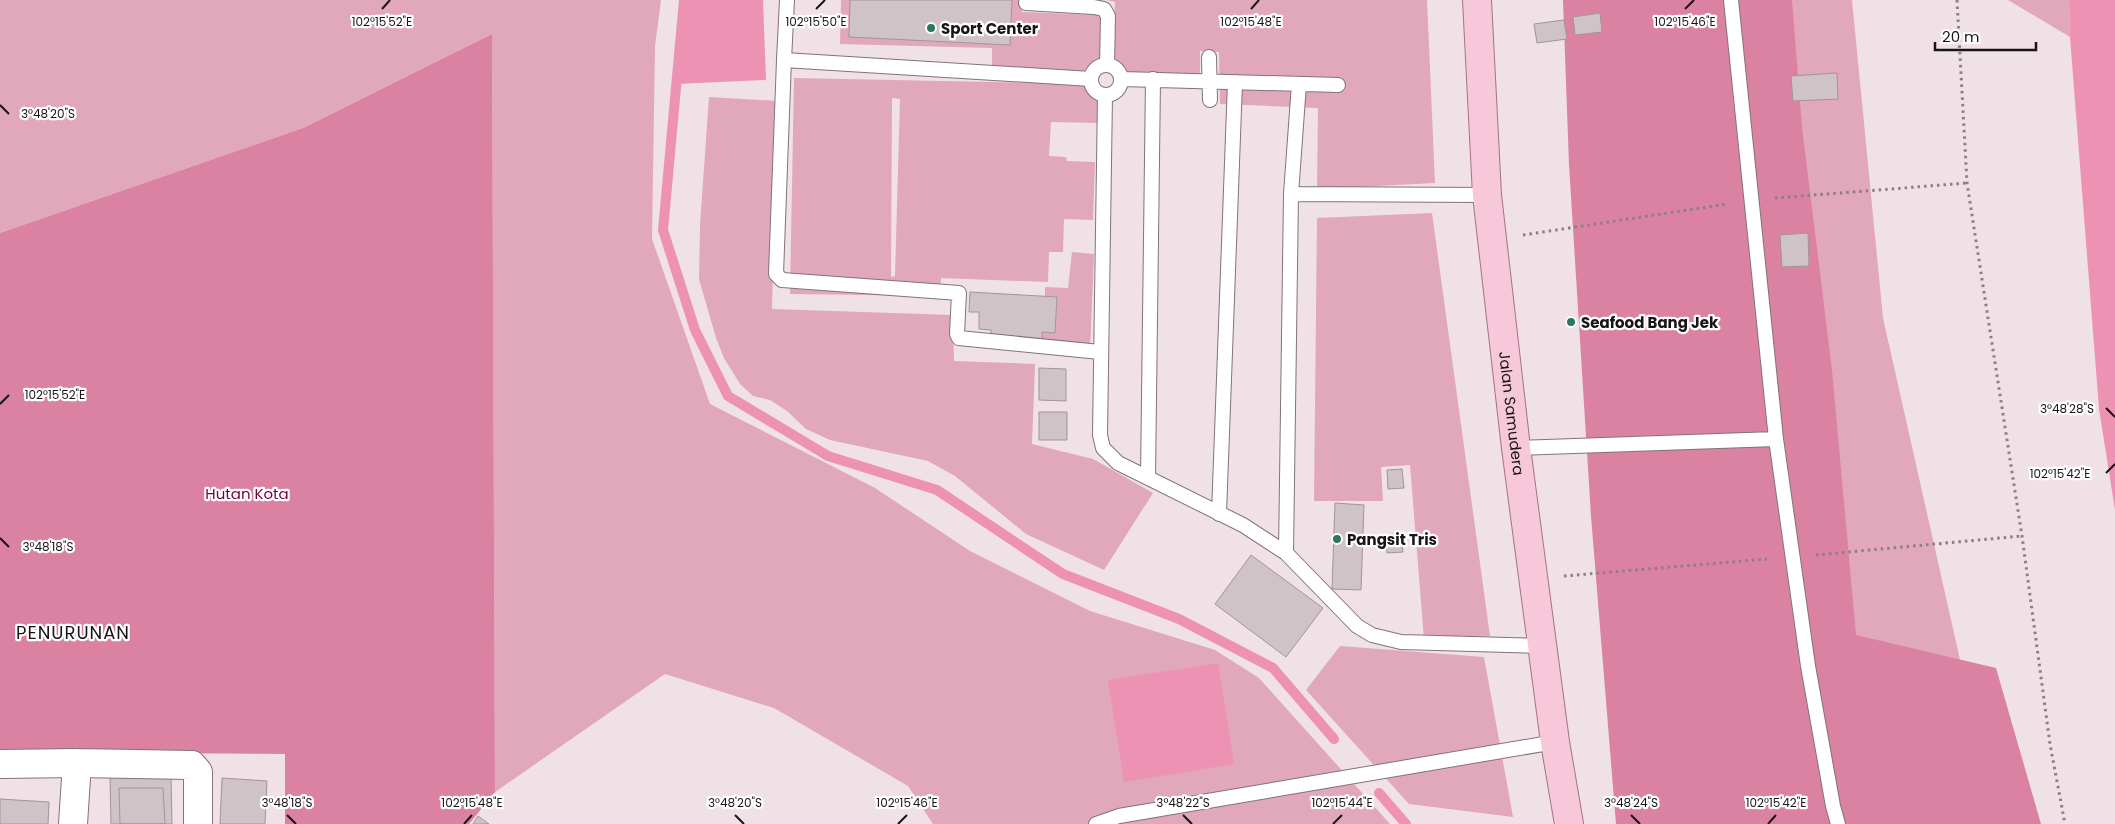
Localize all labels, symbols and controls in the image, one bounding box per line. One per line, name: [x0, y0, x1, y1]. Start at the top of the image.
text: 102°15'52"E: [352, 13, 412, 30]
text: 102°15'50"E: [785, 13, 847, 30]
text: 102°15'48"E: [1220, 13, 1282, 30]
text: 102°15'46"E: [1654, 13, 1716, 30]
place label: Sport Center: [941, 18, 1039, 39]
scale bar: [1935, 20, 2036, 52]
marker: Sport Center: [925, 22, 937, 34]
text: 20 m: [1942, 26, 1980, 47]
text: 3°48'20"S: [21, 105, 75, 122]
place label: Seafood Bang Jek: [1581, 312, 1719, 333]
marker: Seafood Bang Jek: [1565, 316, 1577, 328]
street label: Jalan Samudera: [1494, 350, 1530, 477]
text: 102°15'52"E: [25, 386, 85, 403]
text: 3°48'28"S: [2040, 400, 2094, 417]
text: 102°15'42"E: [2030, 465, 2090, 482]
park label: Hutan Kota: [205, 483, 289, 504]
place label: Pangsit Tris: [1347, 529, 1437, 550]
marker: Pangsit Tris: [1331, 533, 1343, 545]
text: 3°48'18"S: [23, 538, 73, 555]
district label: PENURUNAN: [16, 620, 130, 645]
text: 3°48'18"S: [262, 794, 312, 811]
text: 102°15'48"E: [441, 794, 503, 811]
text: 3°48'20"S: [708, 794, 762, 811]
text: 102°15'46"E: [876, 794, 938, 811]
text: 3°48'22"S: [1156, 794, 1210, 811]
text: 102°15'44"E: [1311, 794, 1373, 811]
text: 3°48'24"S: [1604, 794, 1658, 811]
text: 102°15'42"E: [1746, 794, 1806, 811]

